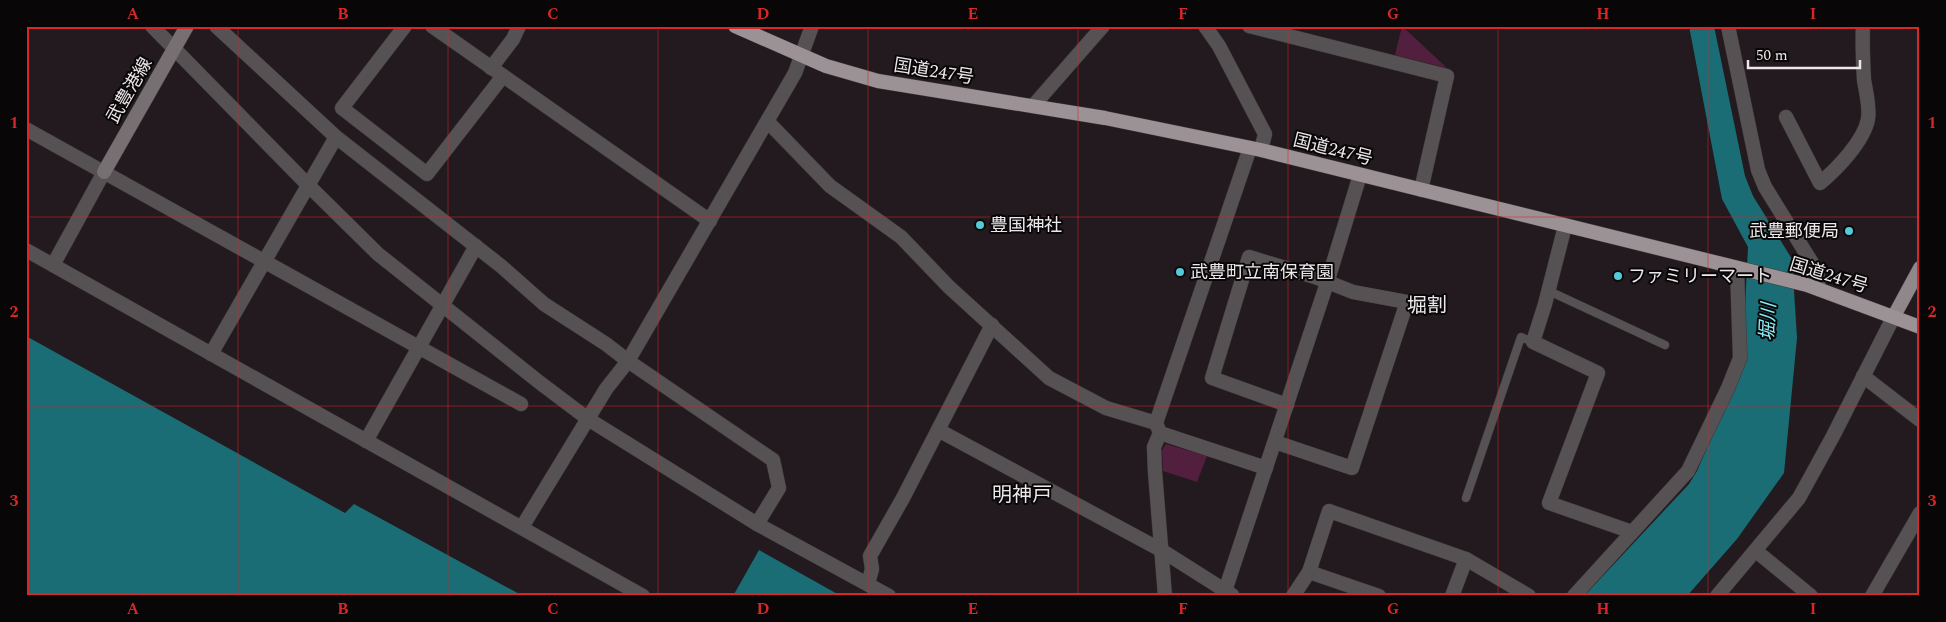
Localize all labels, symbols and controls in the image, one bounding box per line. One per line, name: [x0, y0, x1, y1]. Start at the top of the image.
text: A: [127, 2, 140, 26]
text: B: [337, 2, 349, 26]
text: C: [547, 2, 559, 26]
text: D: [757, 2, 770, 26]
text: E: [968, 2, 978, 26]
text: F: [1178, 2, 1188, 26]
text: G: [1387, 2, 1399, 26]
text: H: [1596, 2, 1610, 26]
text: I: [1810, 2, 1816, 26]
scale bar: [1748, 38, 1861, 70]
text: 50 m: [1756, 44, 1788, 67]
street label: 武豊港線: [100, 52, 159, 128]
street label: 国道247号: [892, 52, 976, 91]
text: 1: [10, 111, 18, 135]
text: 1: [1928, 111, 1936, 135]
street label: 国道247号: [1290, 127, 1375, 172]
place label: 豊国神社: [990, 212, 1062, 239]
place label: 武豊郵便局: [1749, 218, 1839, 245]
marker: 豊国神社: [974, 219, 986, 231]
marker: 武豊郵便局: [1843, 225, 1855, 237]
street label: 国道247号: [1786, 251, 1872, 300]
place label: 武豊町立南保育園: [1190, 259, 1334, 286]
place label: ファミリーマート: [1628, 263, 1772, 290]
marker: 武豊町立南保育園: [1174, 266, 1186, 278]
marker: ファミリーマート: [1612, 270, 1624, 282]
district label: 堀割: [1407, 291, 1447, 321]
text: 2: [10, 300, 19, 324]
water label: 堀川: [1753, 300, 1784, 342]
text: 2: [1928, 300, 1937, 324]
district label: 明神戸: [992, 480, 1052, 510]
text: 3: [10, 489, 19, 513]
text: 3: [1928, 489, 1937, 513]
text: A: [127, 597, 140, 621]
text: B: [337, 597, 349, 621]
text: C: [547, 597, 559, 621]
text: D: [757, 597, 770, 621]
text: E: [968, 597, 978, 621]
text: F: [1178, 597, 1188, 621]
text: G: [1387, 597, 1399, 621]
text: H: [1596, 597, 1610, 621]
text: I: [1810, 597, 1816, 621]

